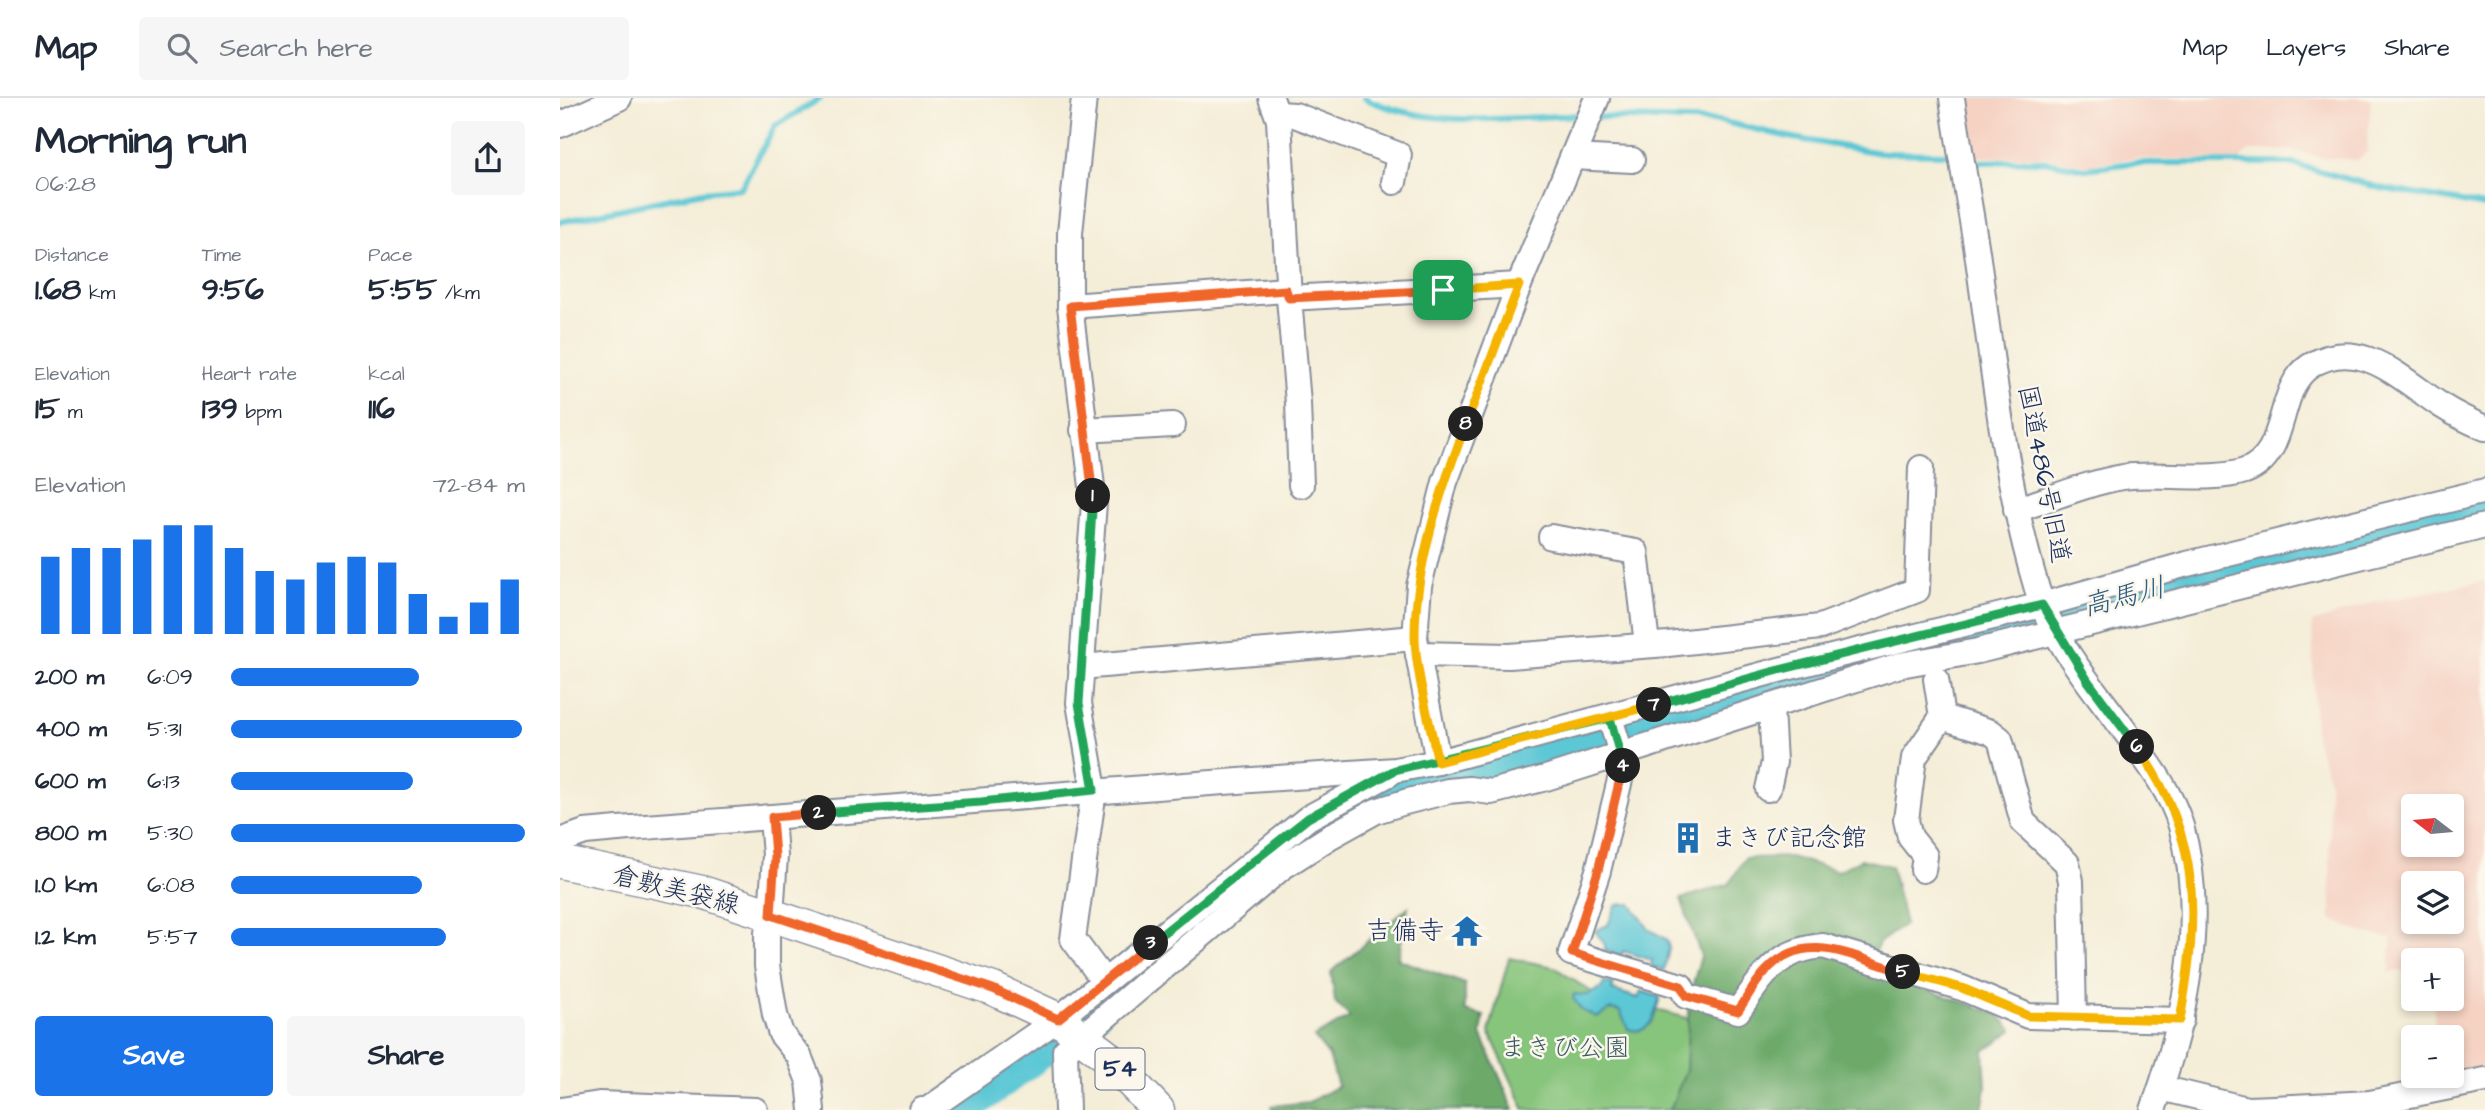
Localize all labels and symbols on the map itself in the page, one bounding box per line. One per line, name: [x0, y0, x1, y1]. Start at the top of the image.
pin: [1413, 260, 1473, 320]
street label: 国道486号旧道: [2009, 382, 2079, 566]
pin: 8: [1448, 406, 1483, 442]
pin: 1: [1076, 478, 1110, 514]
water label: 高馬川: [2079, 568, 2169, 626]
pin: 7: [1636, 688, 1672, 722]
pin: 6: [2120, 730, 2154, 764]
pin: 4: [1606, 748, 1640, 784]
north arrow: [2401, 794, 2464, 858]
pin: 2: [802, 796, 836, 830]
place label: まきび記念館: [1711, 820, 1867, 856]
building icon: まきび記念館: [1671, 821, 1705, 855]
street label: 倉敷美袋線: [609, 857, 743, 923]
place label: 吉備寺: [1366, 913, 1444, 949]
temple icon: 吉備寺: [1450, 914, 1484, 948]
pin: 3: [1134, 926, 1168, 960]
pin: 5: [1886, 954, 1920, 990]
park label: まきび公園: [1500, 1030, 1630, 1066]
road number: 54: [1096, 1049, 1144, 1090]

